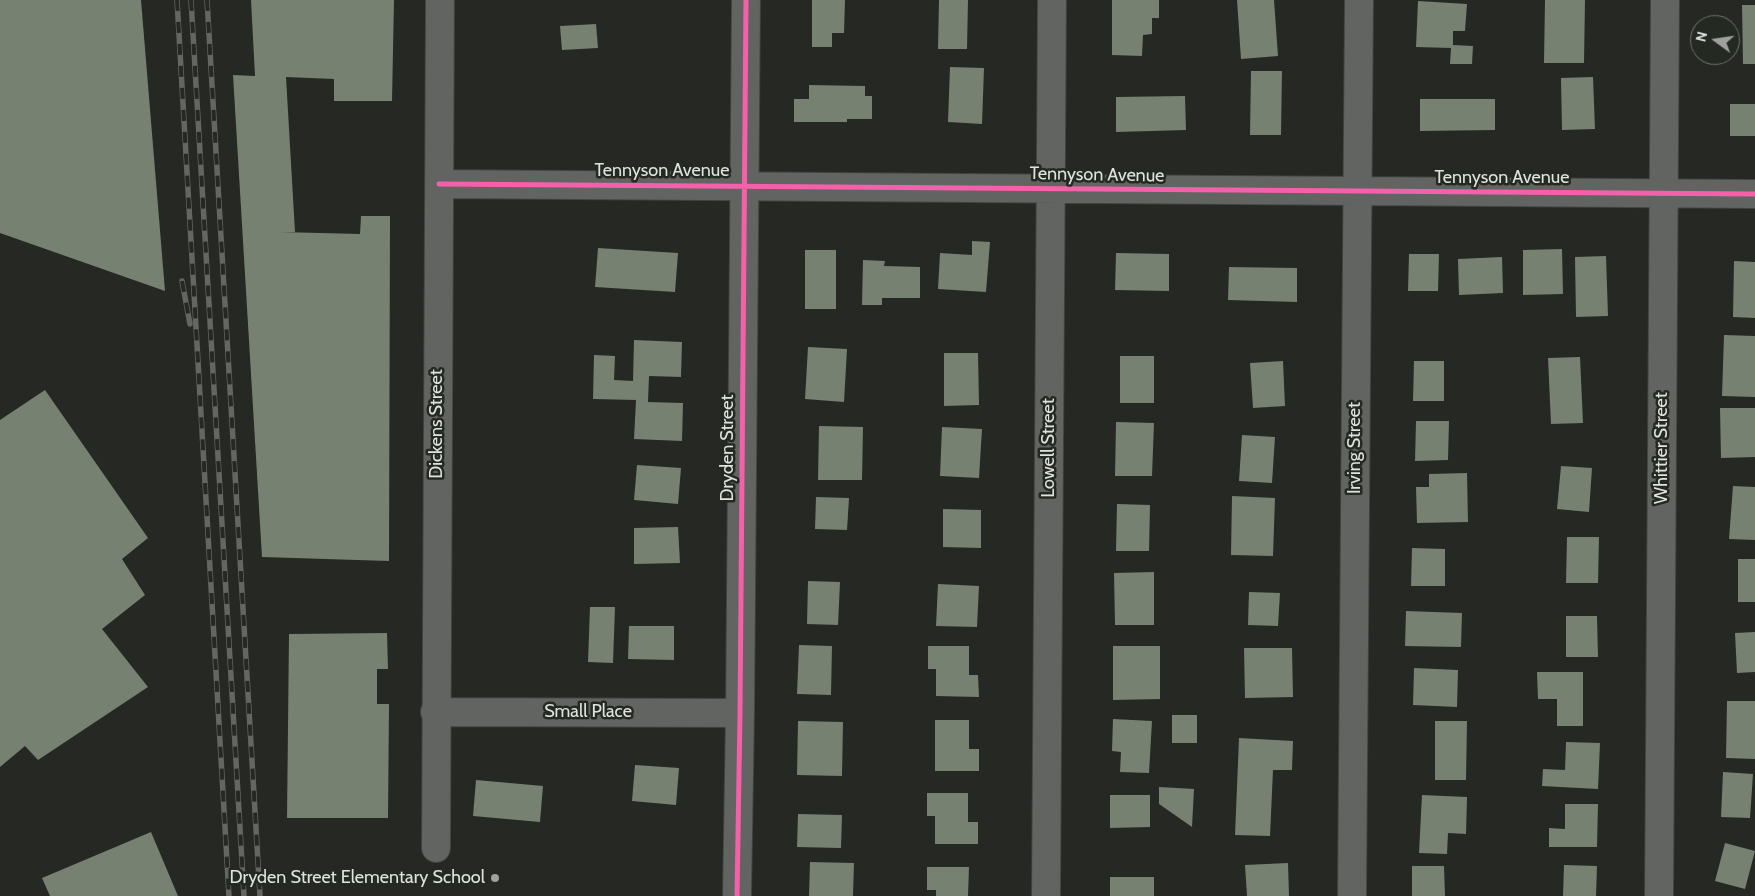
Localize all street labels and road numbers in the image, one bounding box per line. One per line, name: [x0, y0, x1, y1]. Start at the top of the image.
street label: Tennyson Avenue: [595, 160, 729, 182]
street label: Tennyson Avenue: [1029, 163, 1165, 187]
street label: Tennyson Avenue: [1435, 167, 1569, 189]
street label: Dickens Street: [426, 369, 448, 479]
street label: Whittier Street: [1651, 392, 1673, 504]
street label: Dryden Street: [717, 394, 739, 502]
street label: Lowell Street: [1038, 398, 1060, 498]
street label: Irving Street: [1344, 402, 1366, 494]
street label: Small Place: [544, 701, 632, 723]

